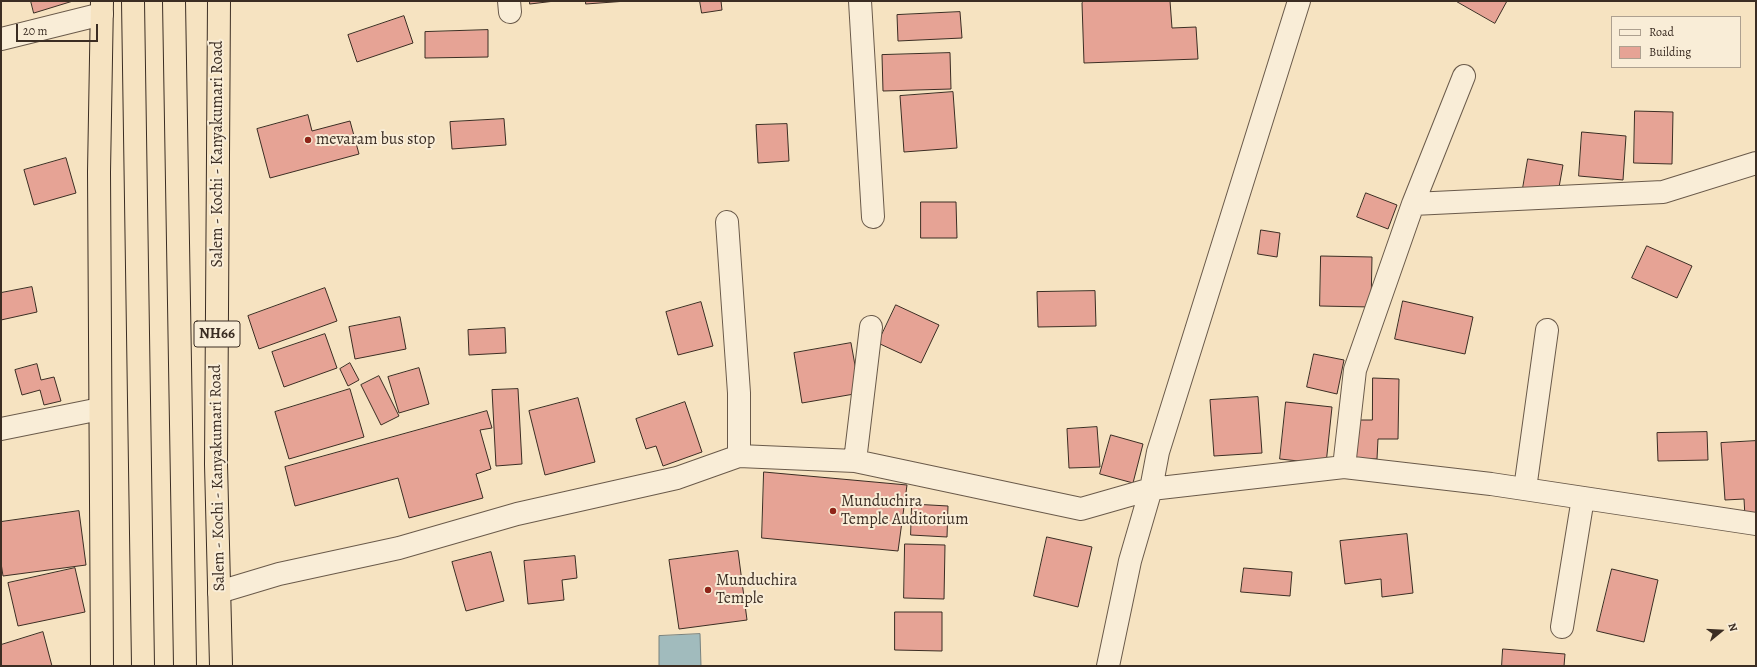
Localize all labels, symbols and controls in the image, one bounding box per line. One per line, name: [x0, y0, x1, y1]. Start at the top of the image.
scale bar: [18, 16, 100, 42]
legend: [1611, 16, 1741, 68]
text: 20 m: [23, 23, 47, 39]
text: Road: [1649, 24, 1674, 40]
street label: Salem - Kochi - Kanyakumari Road: [208, 41, 228, 267]
text: Building: [1649, 44, 1691, 60]
place label: mevaram bus stop: [316, 130, 435, 150]
marker: mevaram bus stop: [303, 135, 313, 145]
road number: NH66: [194, 321, 240, 347]
street label: Salem - Kochi - Kanyakumari Road: [206, 364, 230, 592]
place label: Munduchira Temple Auditorium: [841, 492, 969, 530]
marker: Munduchira Temple Auditorium: [828, 506, 838, 516]
place label: Munduchira Temple: [716, 571, 797, 609]
marker: Munduchira Temple: [703, 585, 713, 595]
north arrow: [1701, 611, 1741, 651]
text: N: [1725, 621, 1741, 633]

